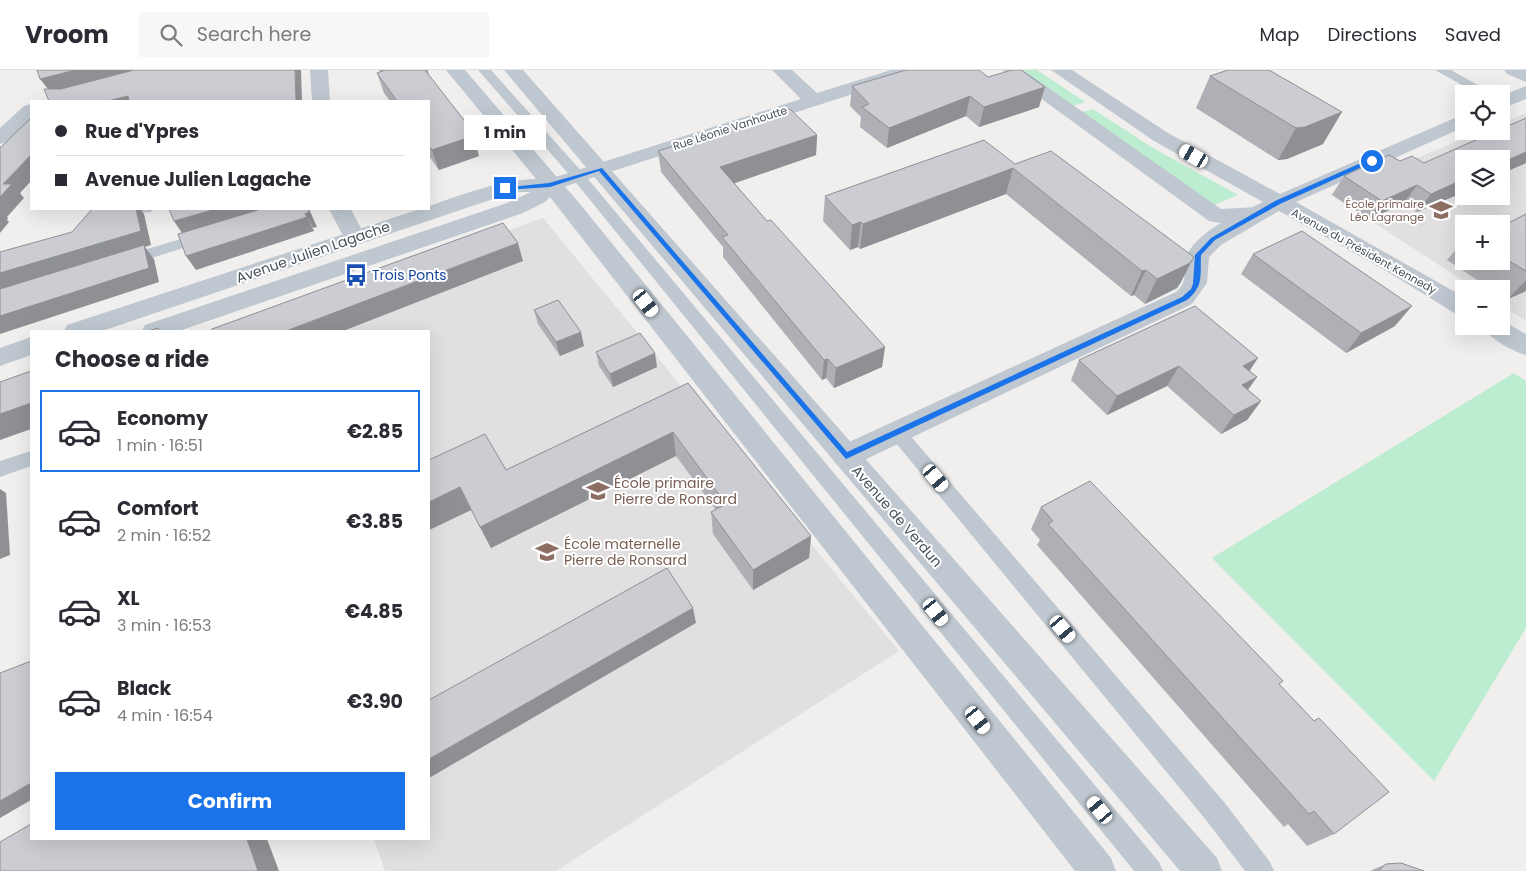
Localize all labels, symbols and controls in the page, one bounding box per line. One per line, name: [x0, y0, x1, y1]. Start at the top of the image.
search box: [139, 12, 489, 57]
text: Vroom: [25, 18, 109, 51]
icon: search: [157, 21, 185, 49]
text: Search here: [197, 21, 311, 48]
text: Map: [1260, 22, 1299, 47]
text: Directions: [1327, 22, 1417, 47]
text: Saved: [1445, 22, 1501, 47]
map controls: [1455, 85, 1510, 335]
button: locate: [1455, 85, 1510, 140]
street label: Rue Léonie Vanhoutte: [671, 102, 789, 154]
callout: 1 min: [464, 116, 546, 150]
text: Rue d'Ypres: [85, 118, 199, 145]
text: 1 min: [484, 121, 526, 144]
car: [1177, 142, 1210, 170]
route start: [1361, 150, 1383, 172]
button: layers: [1455, 150, 1510, 205]
text: Avenue Julien Lagache: [85, 166, 311, 193]
route end: [494, 177, 516, 199]
place label: École primaire Léo Lagrange: [1346, 196, 1424, 225]
school or university icon: École primaire Léo Lagrange: [1428, 197, 1454, 223]
street label: Avenue du Président Kennedy: [1289, 204, 1440, 298]
button: +: [1455, 215, 1510, 270]
street label: Avenue Julien Lagache: [233, 216, 393, 288]
bus stop icon: Trois Ponts: [343, 262, 369, 288]
place label: Trois Ponts: [372, 265, 447, 285]
button: −: [1455, 280, 1510, 335]
car: [630, 287, 661, 319]
text: Choose a ride: [55, 344, 209, 375]
text: Economy: [117, 405, 208, 432]
icon: car: [57, 409, 102, 454]
text: €2.85: [347, 418, 403, 445]
text: 1 min · 16:51: [117, 434, 203, 457]
street label: Avenue de Verdun: [847, 461, 947, 571]
car: [920, 462, 951, 494]
place label: École primaire Pierre de Ronsard: [614, 473, 737, 509]
school or university icon: École primaire Pierre de Ronsard: [585, 478, 611, 504]
text: Comfort: [117, 495, 199, 522]
icon: car: [57, 499, 102, 544]
text: €3.85: [346, 508, 403, 535]
text: 2 min · 16:52: [117, 524, 211, 547]
place label: École maternelle Pierre de Ronsard: [564, 534, 687, 570]
school or university icon: École maternelle Pierre de Ronsard: [534, 539, 560, 565]
text: XL: [117, 585, 140, 612]
icon: car: [57, 589, 102, 634]
car: [920, 596, 951, 628]
text: €4.85: [345, 598, 403, 625]
car: [1047, 613, 1078, 645]
text: 3 min · 16:53: [117, 614, 211, 637]
text: Black: [117, 675, 171, 702]
icon: car: [57, 679, 102, 724]
text: €3.90: [347, 688, 403, 715]
text: 4 min · 16:54: [117, 704, 213, 727]
car: [962, 704, 993, 736]
button: Confirm: [55, 772, 405, 830]
car: [1084, 794, 1115, 826]

